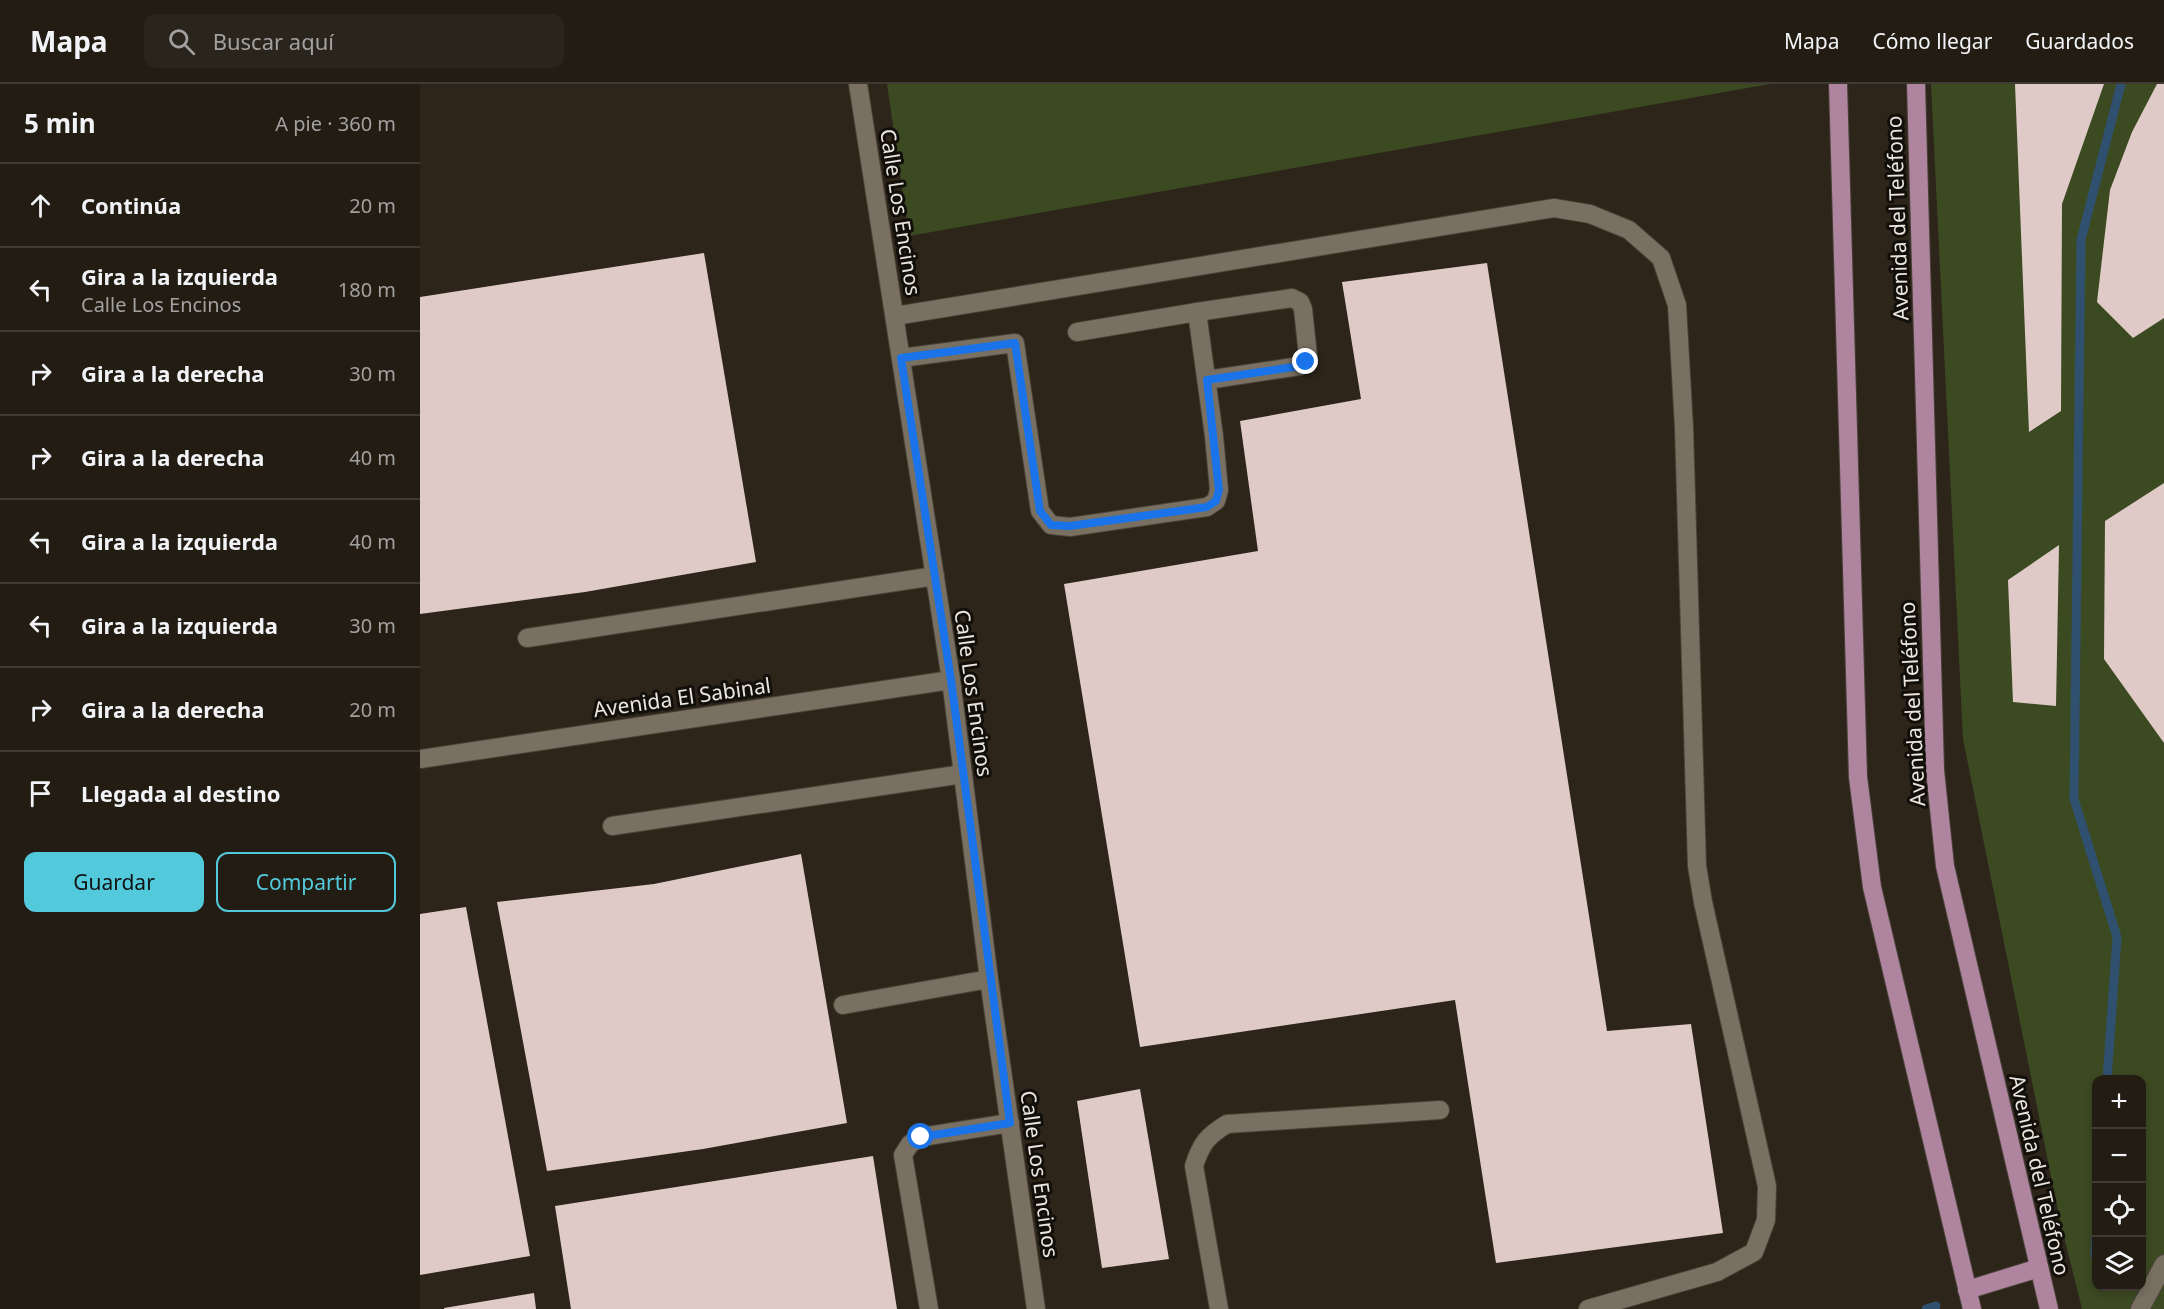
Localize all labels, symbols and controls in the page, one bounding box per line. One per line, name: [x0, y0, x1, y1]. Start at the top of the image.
search box: [144, 14, 564, 68]
text: Mapa: [30, 22, 108, 60]
icon: search: [165, 25, 198, 58]
text: Buscar aquí: [213, 26, 334, 56]
text: Mapa: [1784, 27, 1839, 55]
text: Cómo llegar: [1872, 27, 1992, 55]
text: Guardados: [2025, 27, 2134, 55]
text: 5 min: [24, 105, 96, 141]
text: A pie · 360 m: [275, 110, 396, 137]
street label: Avenida del Teléfono: [1879, 115, 1915, 321]
street label: Calle Los Encinos: [874, 127, 928, 297]
icon: ahead: [24, 189, 57, 222]
text: Continúa: [81, 190, 181, 220]
text: 20 m: [349, 192, 396, 219]
text: Gira a la izquierda: [81, 261, 278, 291]
icon: left: [24, 273, 57, 306]
text: 180 m: [338, 276, 396, 303]
text: Calle Los Encinos: [81, 291, 241, 318]
route end: [1292, 348, 1318, 374]
icon: right: [24, 357, 57, 390]
text: Gira a la derecha: [81, 358, 265, 388]
text: 30 m: [349, 360, 396, 387]
icon: right: [24, 441, 57, 474]
text: Gira a la derecha: [81, 442, 265, 472]
text: 40 m: [349, 444, 396, 471]
icon: left: [24, 525, 57, 558]
text: Gira a la izquierda: [81, 526, 278, 556]
text: 40 m: [349, 528, 396, 555]
street label: Avenida del Teléfono: [1893, 601, 1931, 807]
street label: Calle Los Encinos: [948, 608, 1000, 778]
icon: left: [24, 609, 57, 642]
text: Gira a la izquierda: [81, 610, 278, 640]
text: 30 m: [349, 612, 396, 639]
street label: Avenida El Sabinal: [591, 671, 773, 723]
icon: right: [24, 693, 57, 726]
text: Gira a la derecha: [81, 694, 265, 724]
text: 20 m: [349, 696, 396, 723]
icon: arrive: [24, 777, 57, 810]
text: Llegada al destino: [81, 778, 281, 808]
button: Guardar: [24, 852, 204, 912]
button: Compartir: [216, 852, 396, 912]
street label: Avenida del Teléfono: [2003, 1072, 2077, 1278]
map controls: [2092, 1075, 2146, 1291]
button: +: [2092, 1075, 2146, 1129]
street label: Calle Los Encinos: [1014, 1089, 1066, 1259]
route start: [907, 1123, 933, 1149]
button: −: [2092, 1129, 2146, 1183]
button: locate: [2092, 1183, 2146, 1237]
button: layers: [2092, 1237, 2146, 1291]

